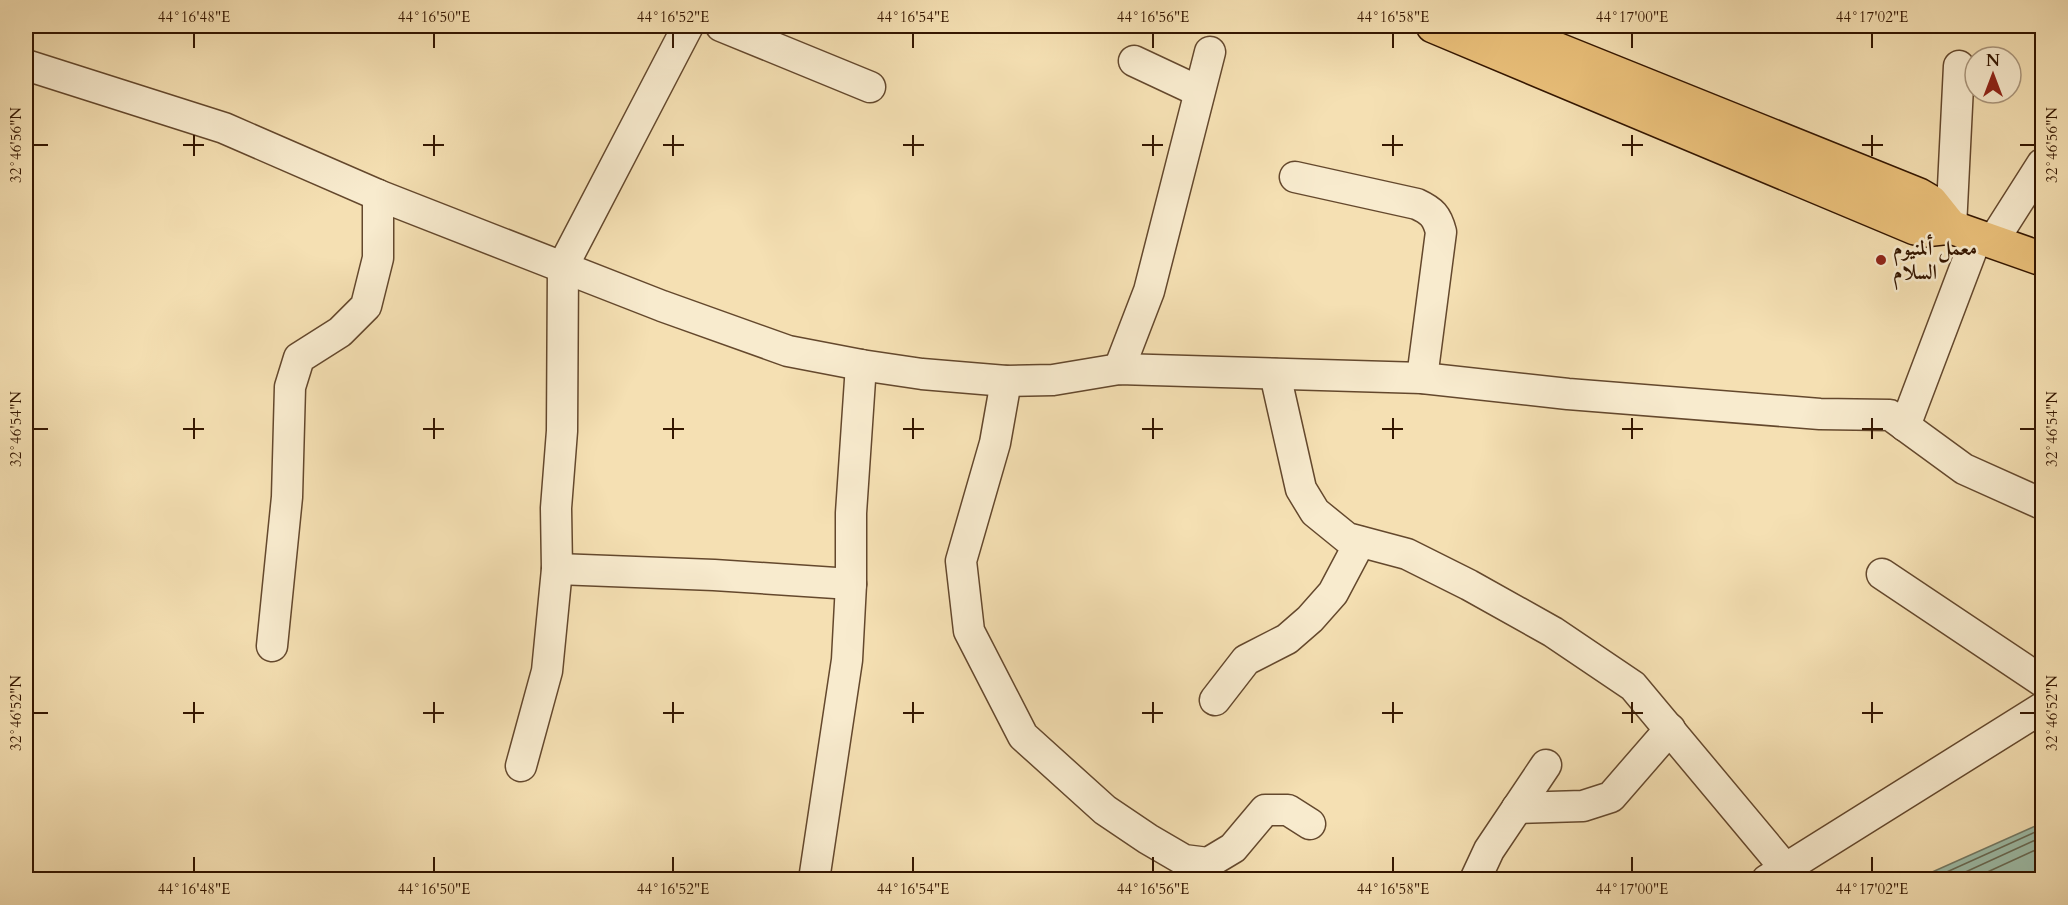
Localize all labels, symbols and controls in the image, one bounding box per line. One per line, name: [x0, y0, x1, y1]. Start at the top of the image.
text: 44°16'48"E: [158, 7, 230, 27]
text: 44°16'50"E: [398, 7, 470, 27]
text: 44°16'52"E: [637, 7, 709, 27]
text: 44°16'54"E: [877, 7, 949, 27]
text: 44°16'56"E: [1117, 7, 1189, 27]
text: 44°16'58"E: [1357, 7, 1429, 27]
text: 44°17'00"E: [1596, 7, 1668, 27]
text: 44°17'02"E: [1836, 7, 1908, 27]
north arrow: [1963, 45, 2023, 105]
text: N: [1986, 50, 2000, 72]
text: 32°46'56"N: [6, 107, 26, 183]
text: 32°46'56"N: [2042, 107, 2062, 183]
place label: معمل ألمنيوم السلام: [1893, 234, 1977, 291]
marker: معمل ألمنيوم السلام: [1874, 253, 1888, 267]
text: 32°46'54"N: [6, 391, 26, 467]
text: 32°46'54"N: [2042, 391, 2062, 467]
text: 32°46'52"N: [6, 675, 26, 751]
text: 32°46'52"N: [2042, 675, 2062, 751]
text: 44°16'48"E: [158, 879, 230, 899]
text: 44°16'50"E: [398, 879, 470, 899]
text: 44°16'52"E: [637, 879, 709, 899]
text: 44°16'54"E: [877, 879, 949, 899]
text: 44°16'56"E: [1117, 879, 1189, 899]
text: 44°16'58"E: [1357, 879, 1429, 899]
text: 44°17'00"E: [1596, 879, 1668, 899]
text: 44°17'02"E: [1836, 879, 1908, 899]

